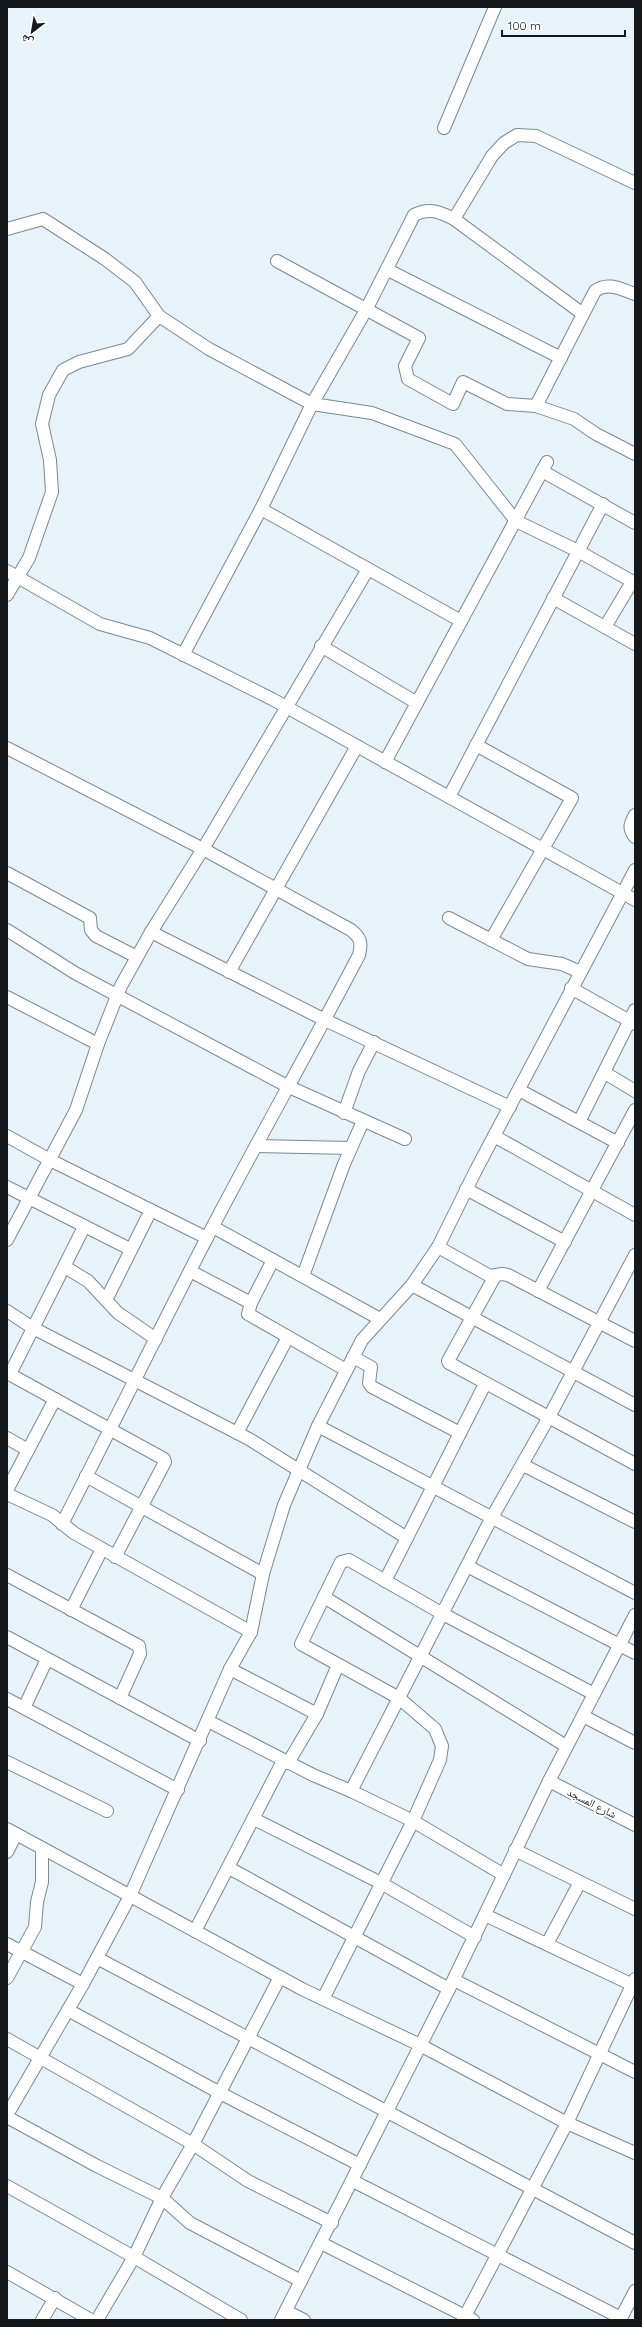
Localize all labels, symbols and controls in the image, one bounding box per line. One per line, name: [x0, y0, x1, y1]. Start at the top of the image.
north arrow: [12, 12, 52, 52]
scale bar: [502, 12, 625, 38]
text: 100 m: [508, 18, 541, 33]
text: ش: [18, 31, 36, 50]
street label: شارع المسجد: [565, 1785, 619, 1821]

